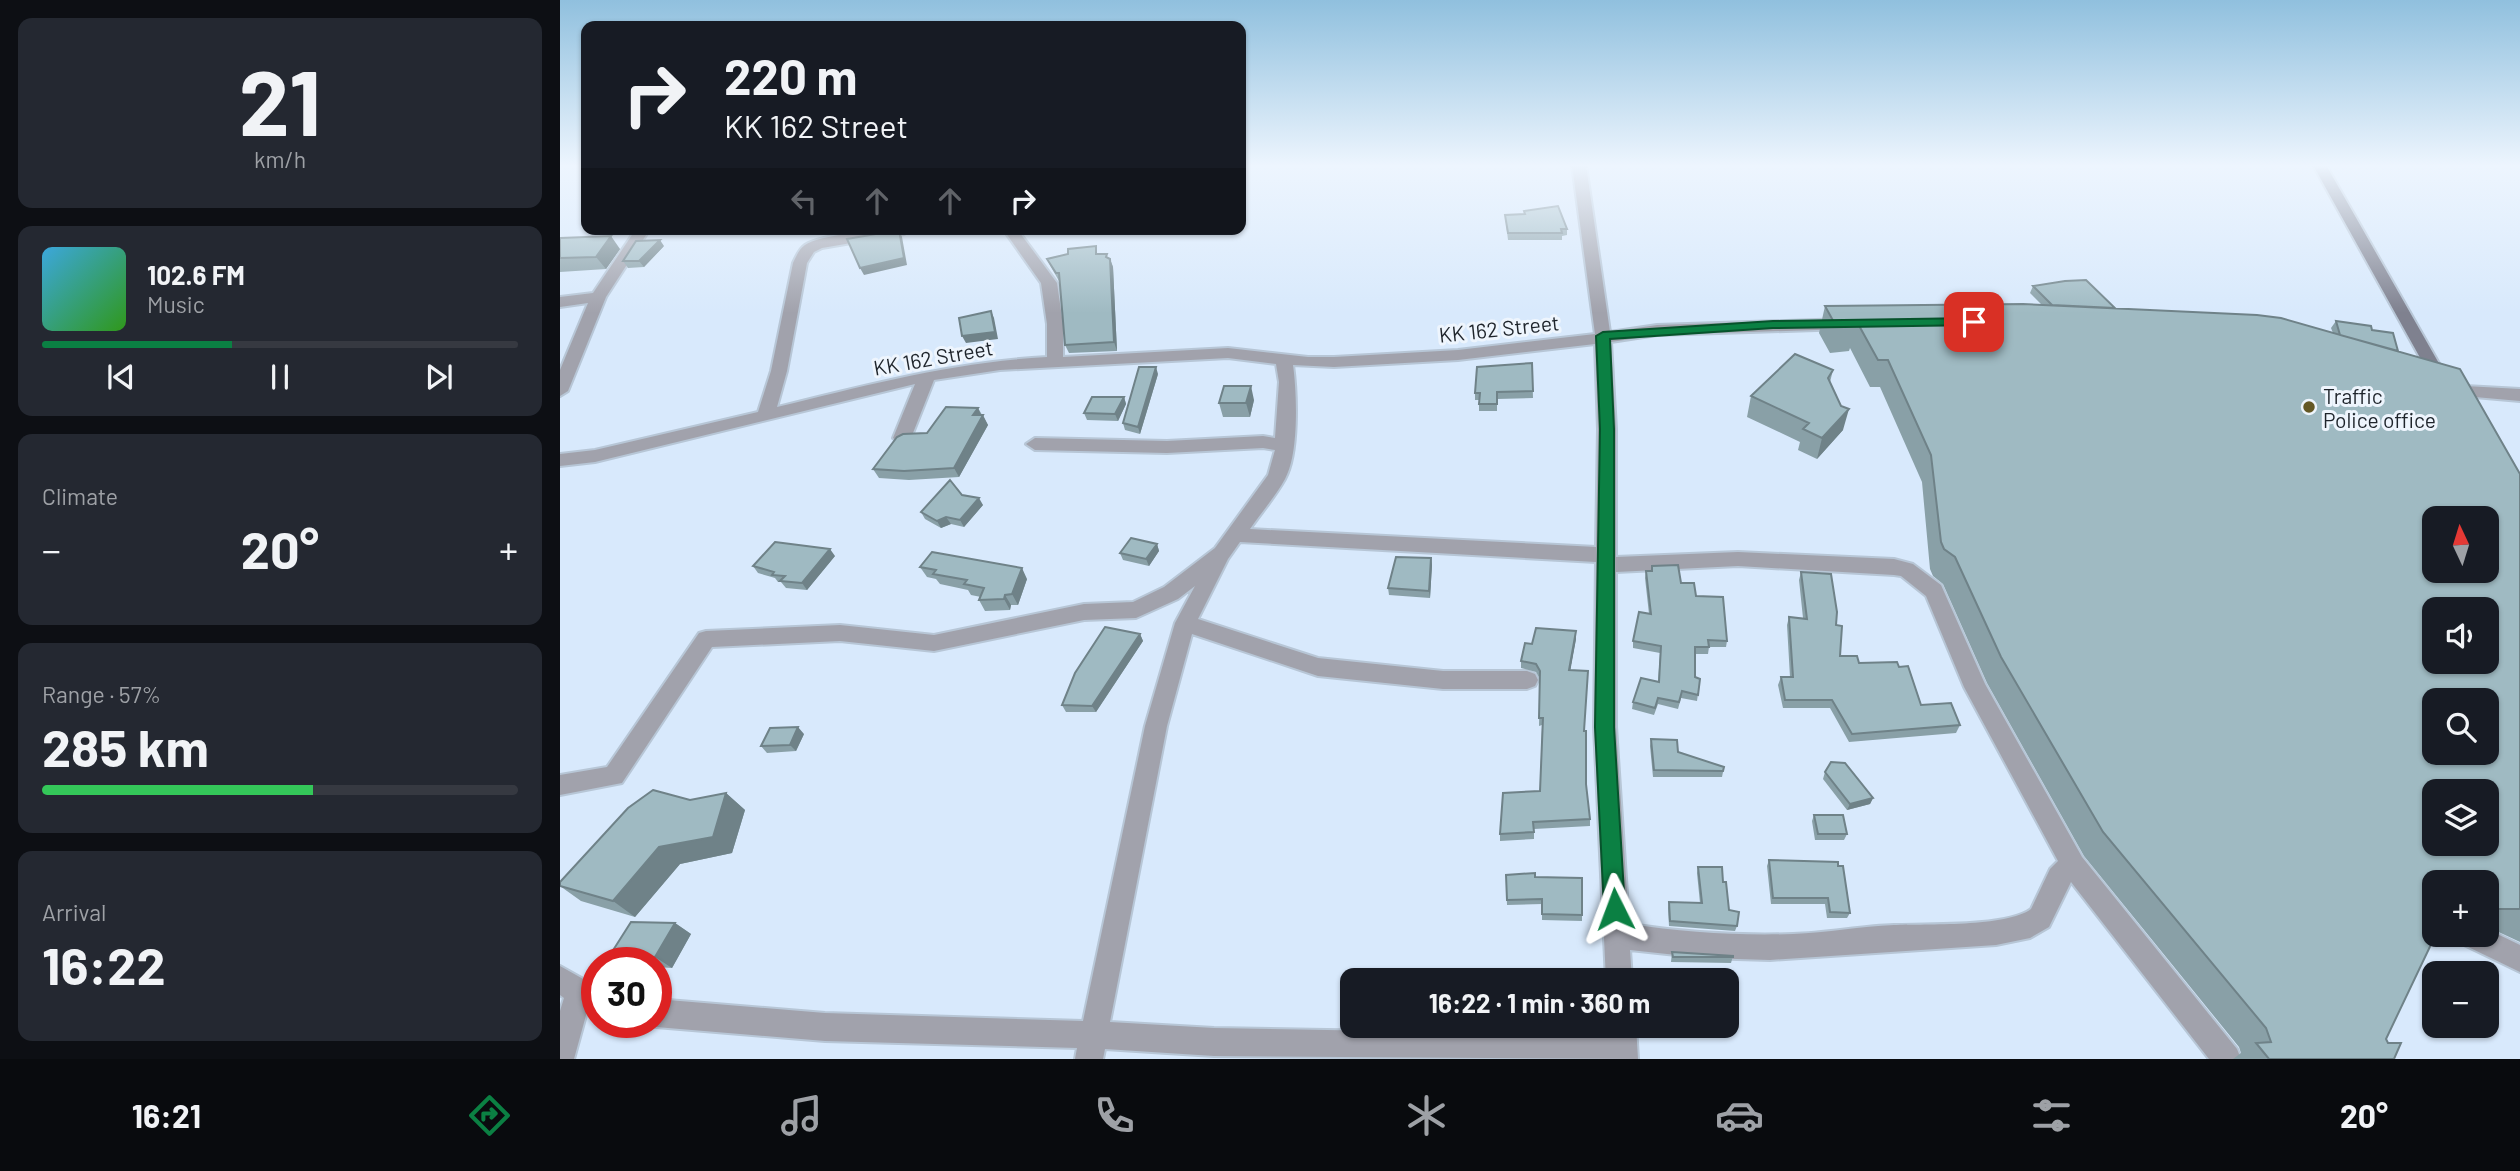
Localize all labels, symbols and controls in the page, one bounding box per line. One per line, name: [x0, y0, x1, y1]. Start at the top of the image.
text: 21: [239, 45, 321, 154]
text: 220 m: [724, 46, 858, 105]
icon: right: [609, 49, 700, 140]
text: KK 162 Street: [724, 106, 908, 144]
text: km/h: [254, 145, 306, 173]
icon: left: [785, 182, 823, 220]
icon: ahead: [858, 182, 896, 220]
icon: ahead: [931, 182, 969, 220]
icon: right: [1004, 182, 1042, 220]
text: 102.6 FM: [147, 259, 245, 290]
text: Music: [147, 290, 205, 318]
pin: [1944, 292, 2004, 352]
icon: arrive: [1955, 303, 1993, 341]
street label: KK 162 Street: [1438, 309, 1560, 347]
street label: KK 162 Street: [871, 334, 995, 380]
icon: previous: [102, 358, 140, 396]
icon: pause: [261, 358, 299, 396]
icon: next: [420, 358, 458, 396]
place label: Traffic Police office: [2323, 383, 2436, 432]
marker: Traffic Police office: [2301, 399, 2317, 415]
text: Climate: [42, 482, 118, 510]
north arrow: [2422, 506, 2499, 583]
map controls: [2422, 506, 2499, 1038]
text: 20°: [241, 517, 319, 579]
text: −: [42, 526, 61, 572]
text: +: [499, 526, 518, 572]
button: sound: [2422, 597, 2499, 674]
text: Range · 57%: [42, 680, 161, 708]
button: search: [2422, 688, 2499, 765]
text: 285 km: [42, 715, 209, 777]
button: layers: [2422, 779, 2499, 856]
button: +: [2422, 870, 2499, 947]
position arrow: [1578, 872, 1652, 946]
text: Arrival: [42, 898, 106, 926]
text: 16:22: [42, 933, 166, 995]
speed limit sign: 30: [581, 947, 672, 1038]
button: −: [2422, 961, 2499, 1038]
text: 16:22 · 1 min · 360 m: [1429, 987, 1650, 1018]
icon: directions: [465, 1091, 514, 1140]
icon: music: [777, 1091, 826, 1140]
icon: phone: [1090, 1091, 1139, 1140]
icon: climate: [1402, 1091, 1451, 1140]
icon: car: [1715, 1091, 1764, 1140]
icon: filters: [2027, 1091, 2076, 1140]
text: 16:21: [132, 1096, 201, 1134]
text: 20°: [2340, 1096, 2388, 1134]

